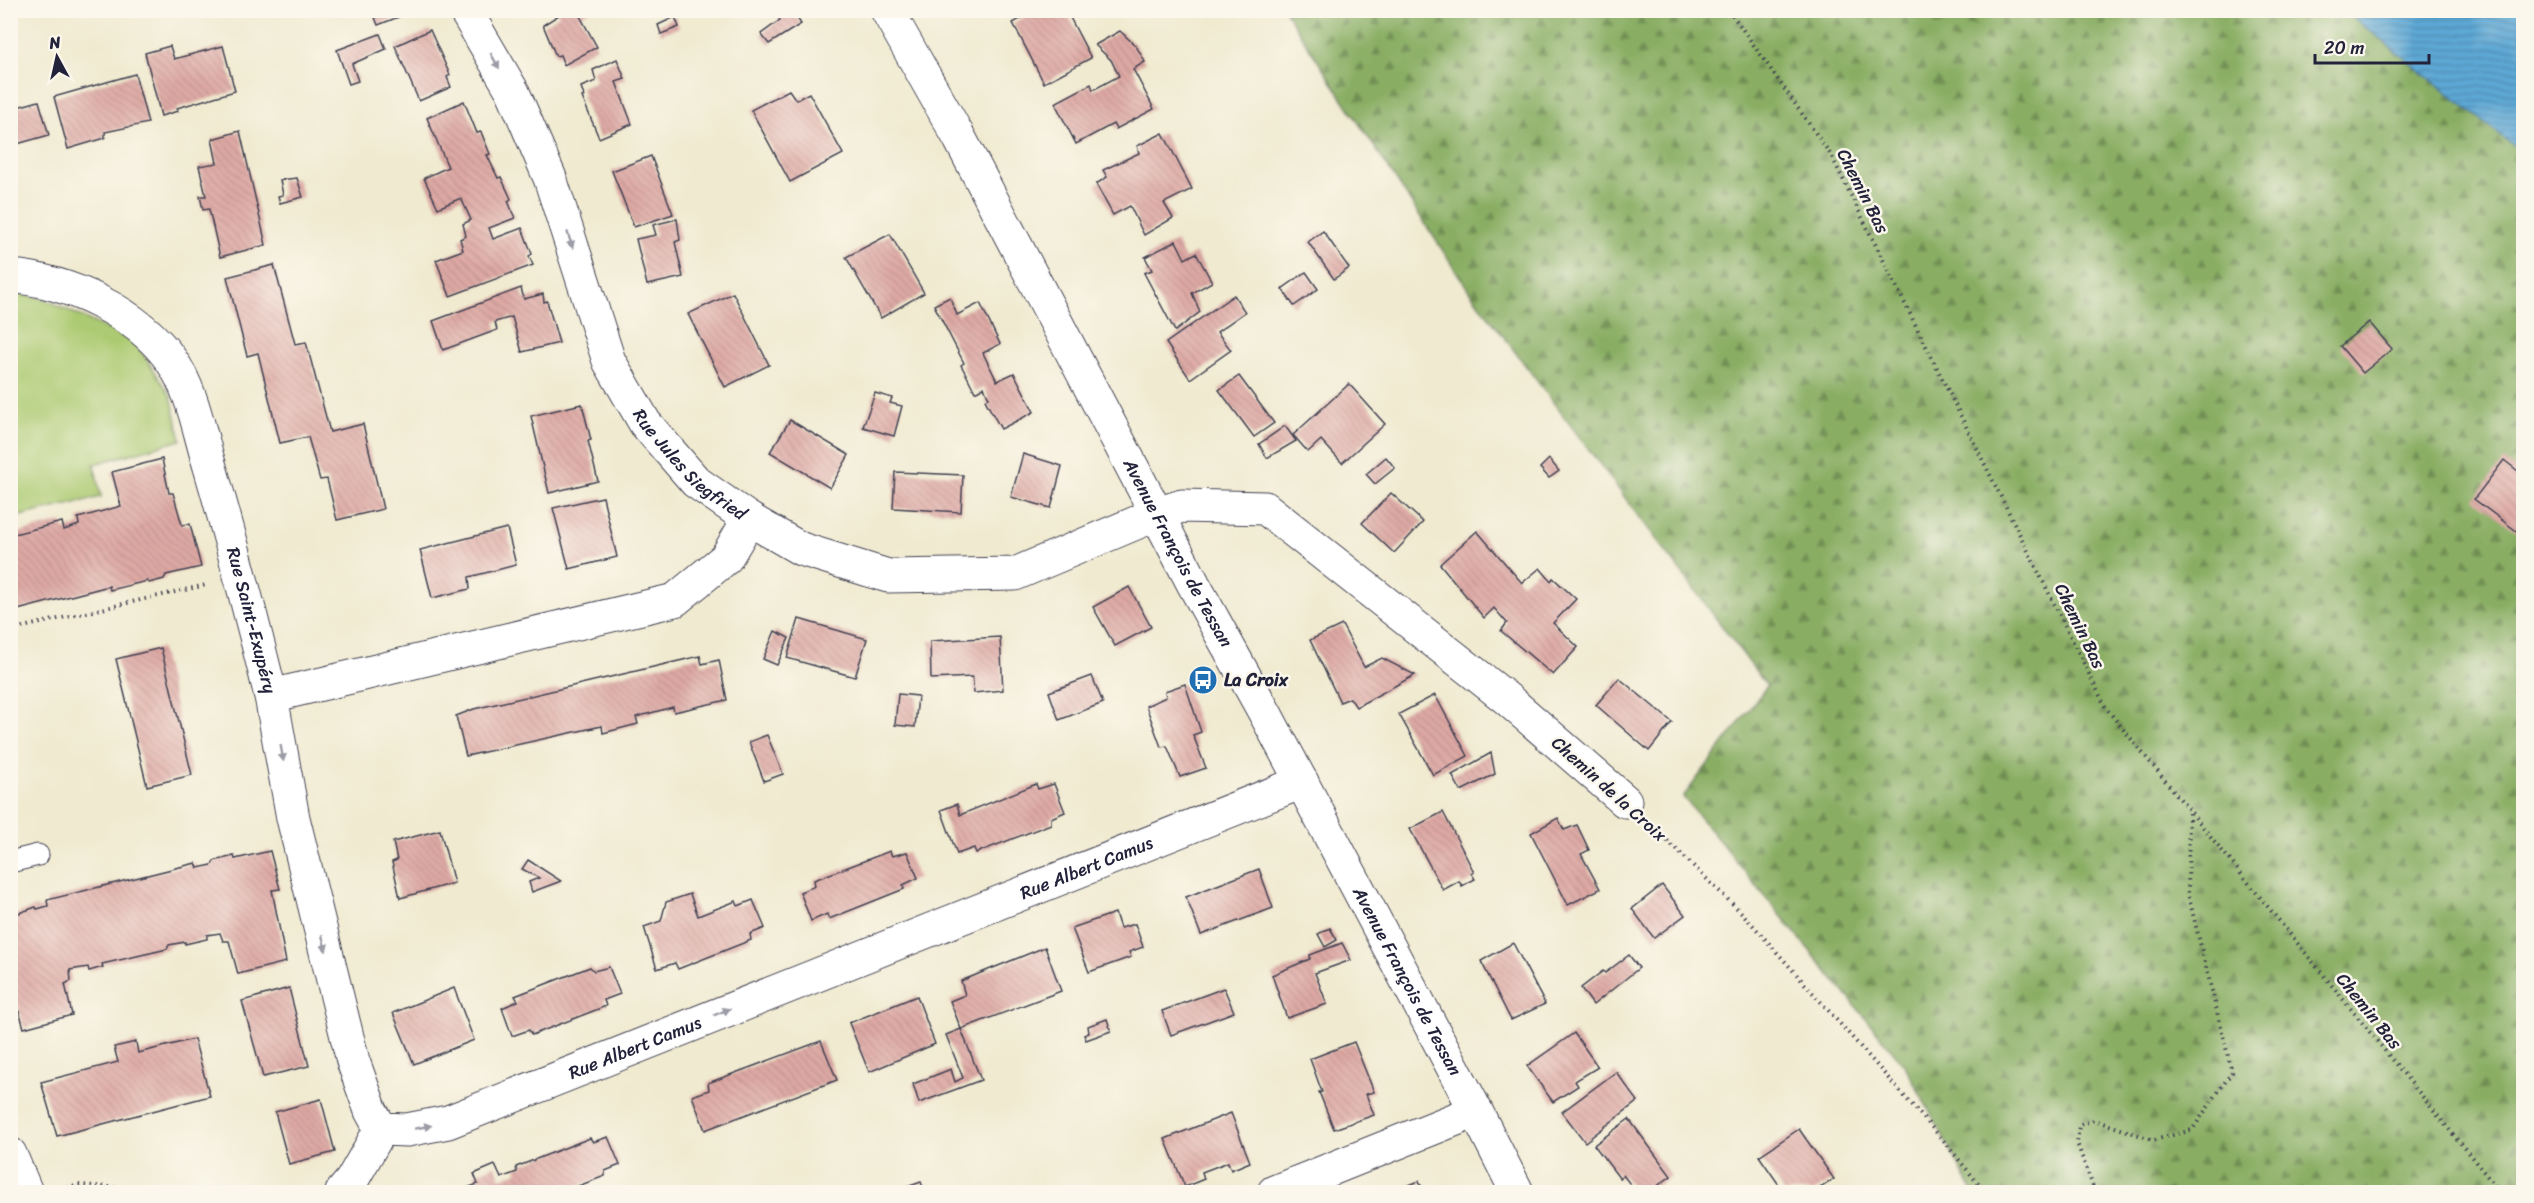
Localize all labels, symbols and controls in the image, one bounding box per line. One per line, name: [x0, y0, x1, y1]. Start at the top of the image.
north arrow: [27, 27, 87, 87]
text: N: [46, 27, 63, 58]
scale bar: [2315, 27, 2429, 65]
text: 20 m: [2324, 32, 2364, 64]
one-way arrow: [490, 53, 500, 70]
street label: Chemin Bas: [1828, 143, 1898, 240]
one-way arrow: [566, 231, 576, 249]
street label: Rue Jules Siegfried: [624, 403, 755, 530]
street label: Avenue François de Tessan: [1114, 452, 1242, 654]
street label: Rue Saint-Exupéry: [217, 544, 286, 698]
street label: Chemin Bas: [2045, 578, 2115, 675]
bus stop icon: La Croix: [1187, 664, 1219, 696]
place label: La Croix: [1224, 664, 1289, 696]
street label: Chemin de la Croix: [1544, 728, 1675, 851]
one-way arrow: [277, 744, 286, 763]
street label: Rue Albert Camus: [1015, 827, 1158, 909]
street label: Avenue François de Tessan: [1343, 880, 1471, 1082]
one-way arrow: [320, 934, 330, 952]
street label: Chemin Bas: [2328, 965, 2411, 1057]
street label: Rue Albert Camus: [564, 1006, 707, 1089]
one-way arrow: [714, 1007, 732, 1017]
one-way arrow: [414, 1122, 433, 1131]

